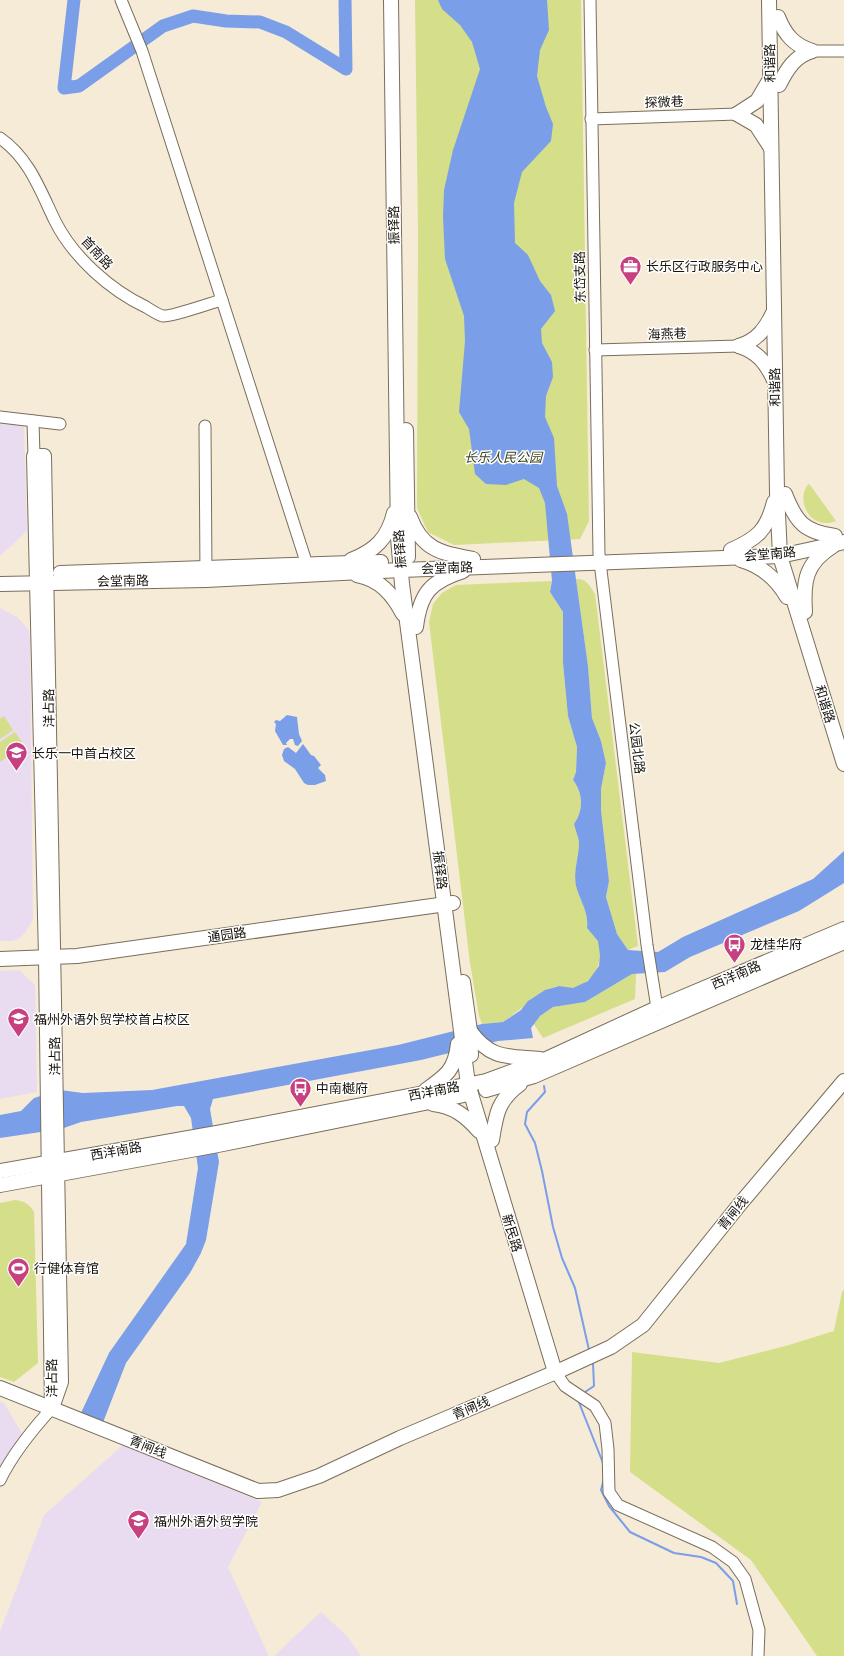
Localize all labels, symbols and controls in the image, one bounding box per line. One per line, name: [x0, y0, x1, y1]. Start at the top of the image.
street label: 和谐路: [762, 43, 778, 83]
street label: 探微巷: [644, 94, 684, 110]
street label: 振铎路: [386, 205, 402, 245]
street label: 首南路: [78, 234, 116, 272]
street label: 东岱支路: [572, 251, 588, 303]
office icon: 长乐区行政服务中心: [617, 253, 643, 286]
place label: 长乐区行政服务中心: [646, 259, 763, 274]
street label: 海燕巷: [647, 326, 687, 342]
street label: 和谐路: [767, 367, 783, 407]
park label: 长乐人民公园: [464, 450, 544, 465]
street label: 振铎路: [391, 529, 409, 569]
street label: 会堂南路: [743, 544, 797, 564]
street label: 会堂南路: [421, 560, 473, 576]
street label: 会堂南路: [97, 573, 149, 589]
street label: 和谐路: [812, 683, 838, 725]
street label: 洋占路: [41, 688, 57, 728]
street label: 公园北路: [626, 721, 648, 775]
school or university icon: 长乐一中首占校区: [3, 740, 29, 773]
place label: 长乐一中首占校区: [32, 746, 136, 761]
street label: 振铎路: [430, 850, 450, 890]
street label: 通园路: [207, 925, 247, 945]
bus stop icon: 龙桂华府: [722, 931, 748, 964]
place label: 龙桂华府: [750, 937, 802, 952]
street label: 西洋南路: [709, 958, 763, 992]
school or university icon: 福州外语外贸学校首占校区: [5, 1006, 31, 1039]
place label: 福州外语外贸学校首占校区: [34, 1012, 190, 1027]
street label: 洋占路: [47, 1036, 63, 1076]
bus stop icon: 中南樾府: [288, 1075, 314, 1108]
street label: 西洋南路: [407, 1079, 461, 1103]
place label: 中南樾府: [316, 1081, 368, 1096]
street label: 西洋南路: [89, 1139, 143, 1163]
street label: 青闸线: [715, 1193, 751, 1233]
street label: 新民路: [499, 1212, 525, 1254]
sports icon: 行健体育馆: [5, 1255, 31, 1288]
place label: 行健体育馆: [34, 1261, 99, 1276]
street label: 洋占路: [44, 1358, 60, 1398]
street label: 青闸线: [450, 1393, 492, 1423]
street label: 青闸线: [127, 1433, 169, 1461]
school or university icon: 福州外语外贸学院: [125, 1508, 151, 1541]
place label: 福州外语外贸学院: [154, 1514, 258, 1529]

